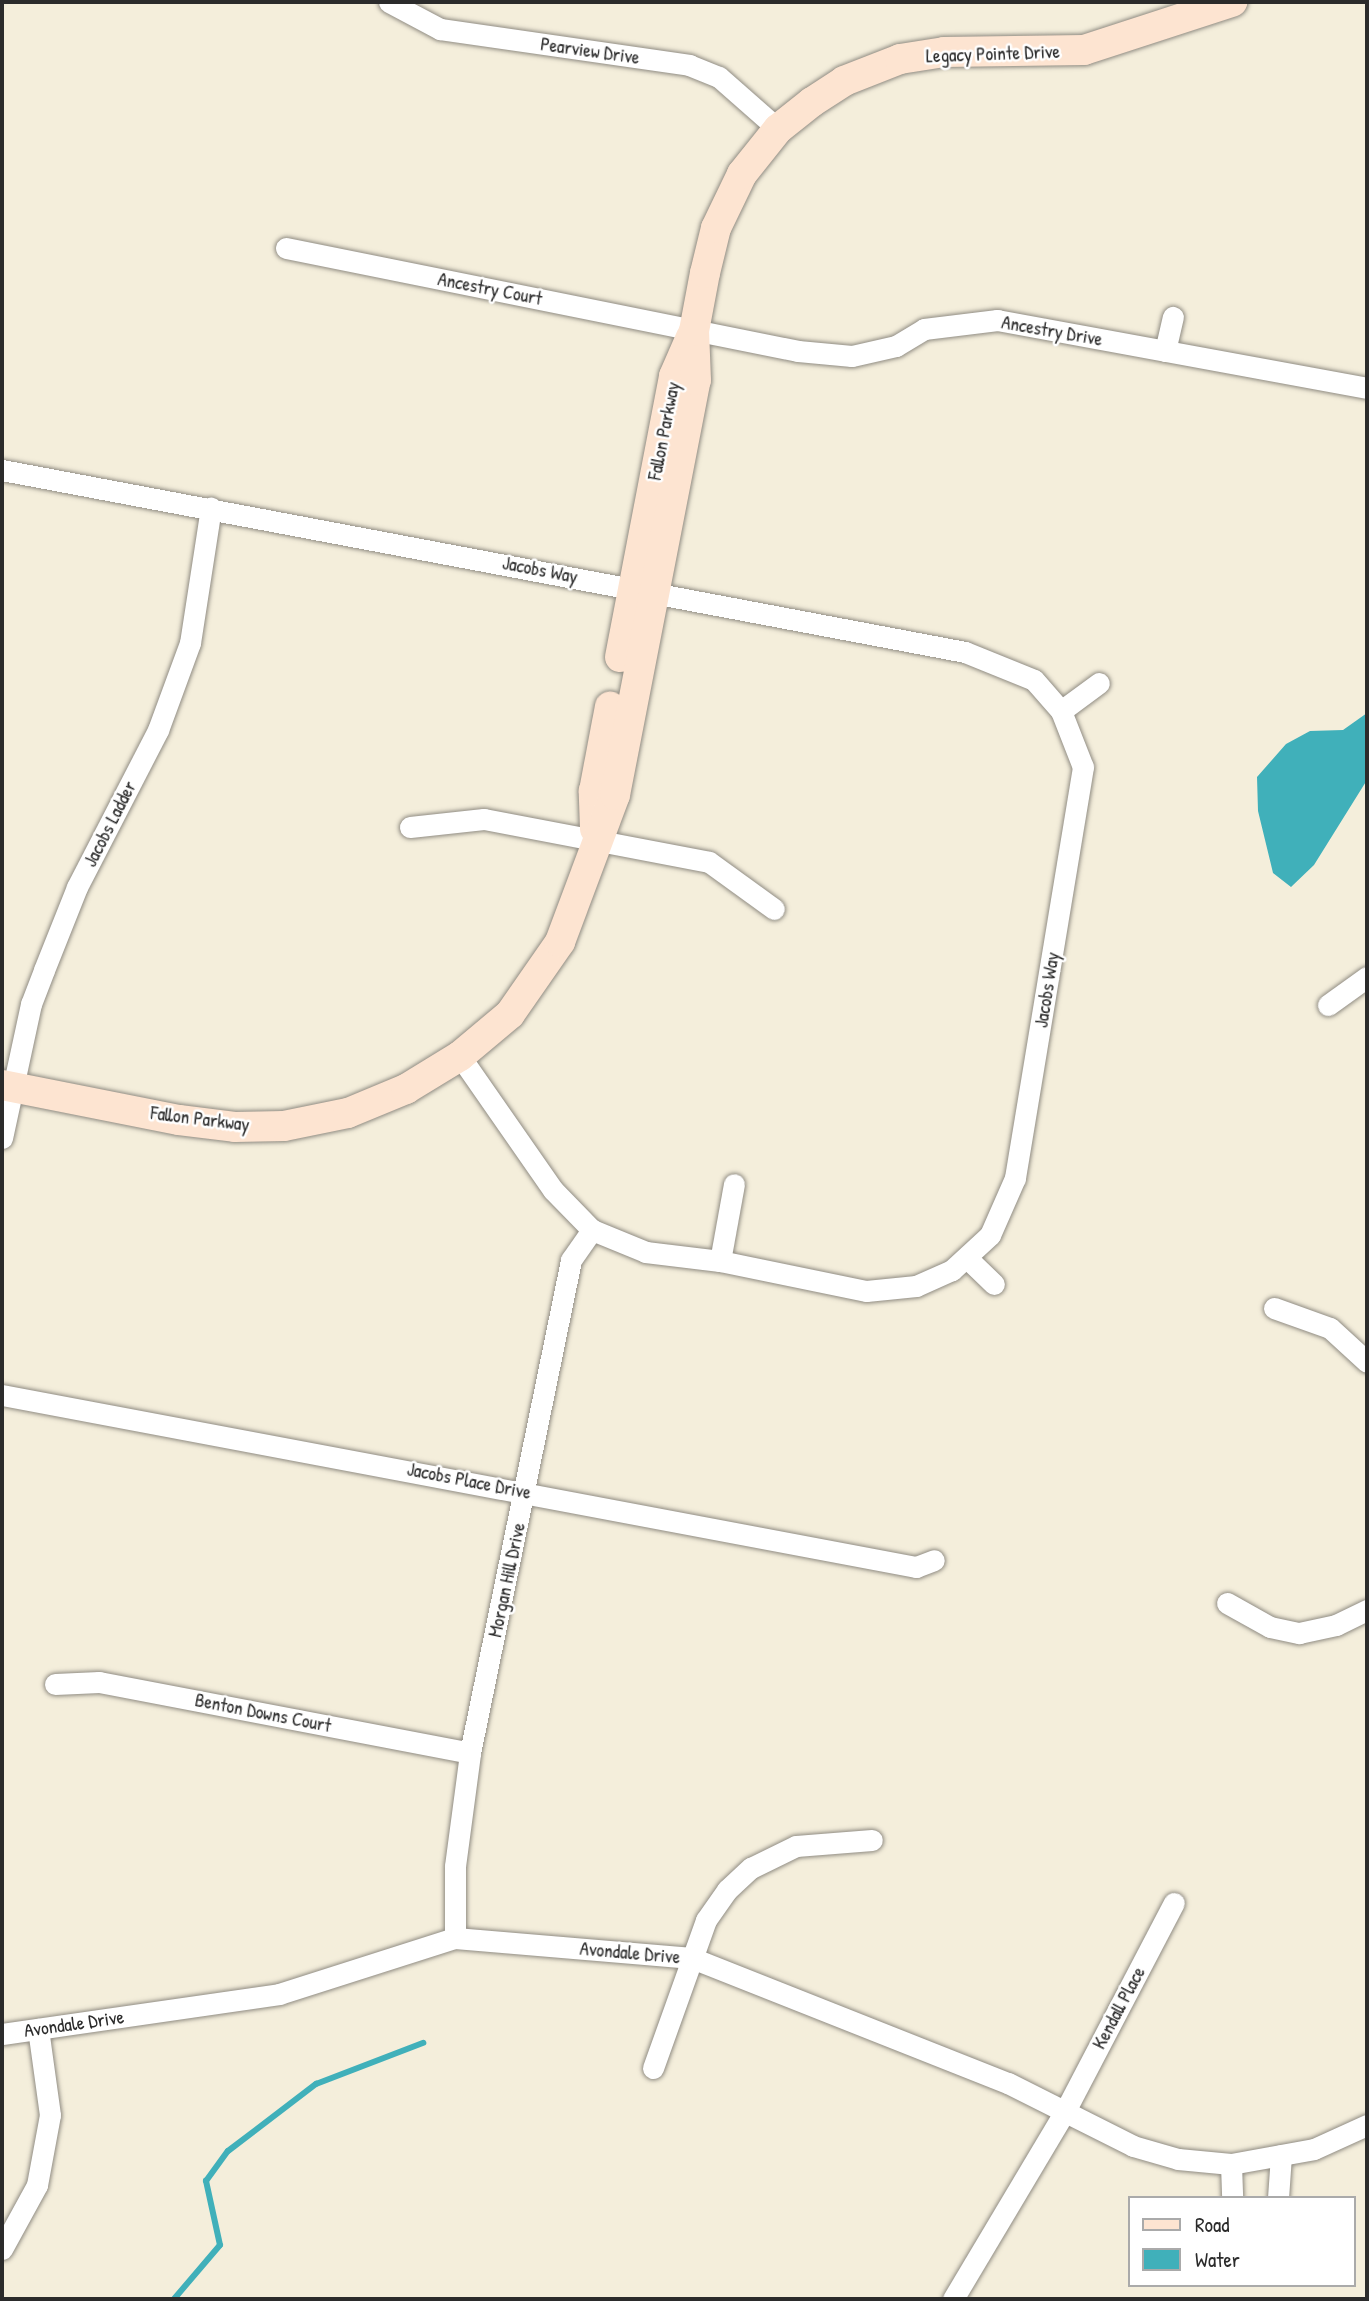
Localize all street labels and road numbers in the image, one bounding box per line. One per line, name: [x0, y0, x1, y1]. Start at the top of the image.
street label: Pearview Drive: [539, 33, 641, 69]
street label: Legacy Pointe Drive: [926, 40, 1060, 68]
street label: Ancestry Court: [436, 268, 544, 310]
street label: Ancestry Drive: [1000, 311, 1104, 351]
street label: Fallon Parkway: [643, 380, 685, 482]
street label: Jacobs Way: [500, 552, 580, 588]
street label: Jacobs Ladder: [79, 777, 141, 871]
street label: Jacobs Way: [1030, 951, 1064, 1029]
street label: Fallon Parkway: [149, 1102, 251, 1136]
street label: Jacobs Place Drive: [405, 1458, 533, 1504]
street label: Morgan Hill Drive: [484, 1521, 530, 1639]
street label: Benton Downs Court: [193, 1689, 333, 1737]
street label: Avondale Drive: [579, 1937, 681, 1969]
street label: Kendall Place: [1088, 1963, 1150, 2053]
street label: Avondale Drive: [23, 2006, 125, 2042]

